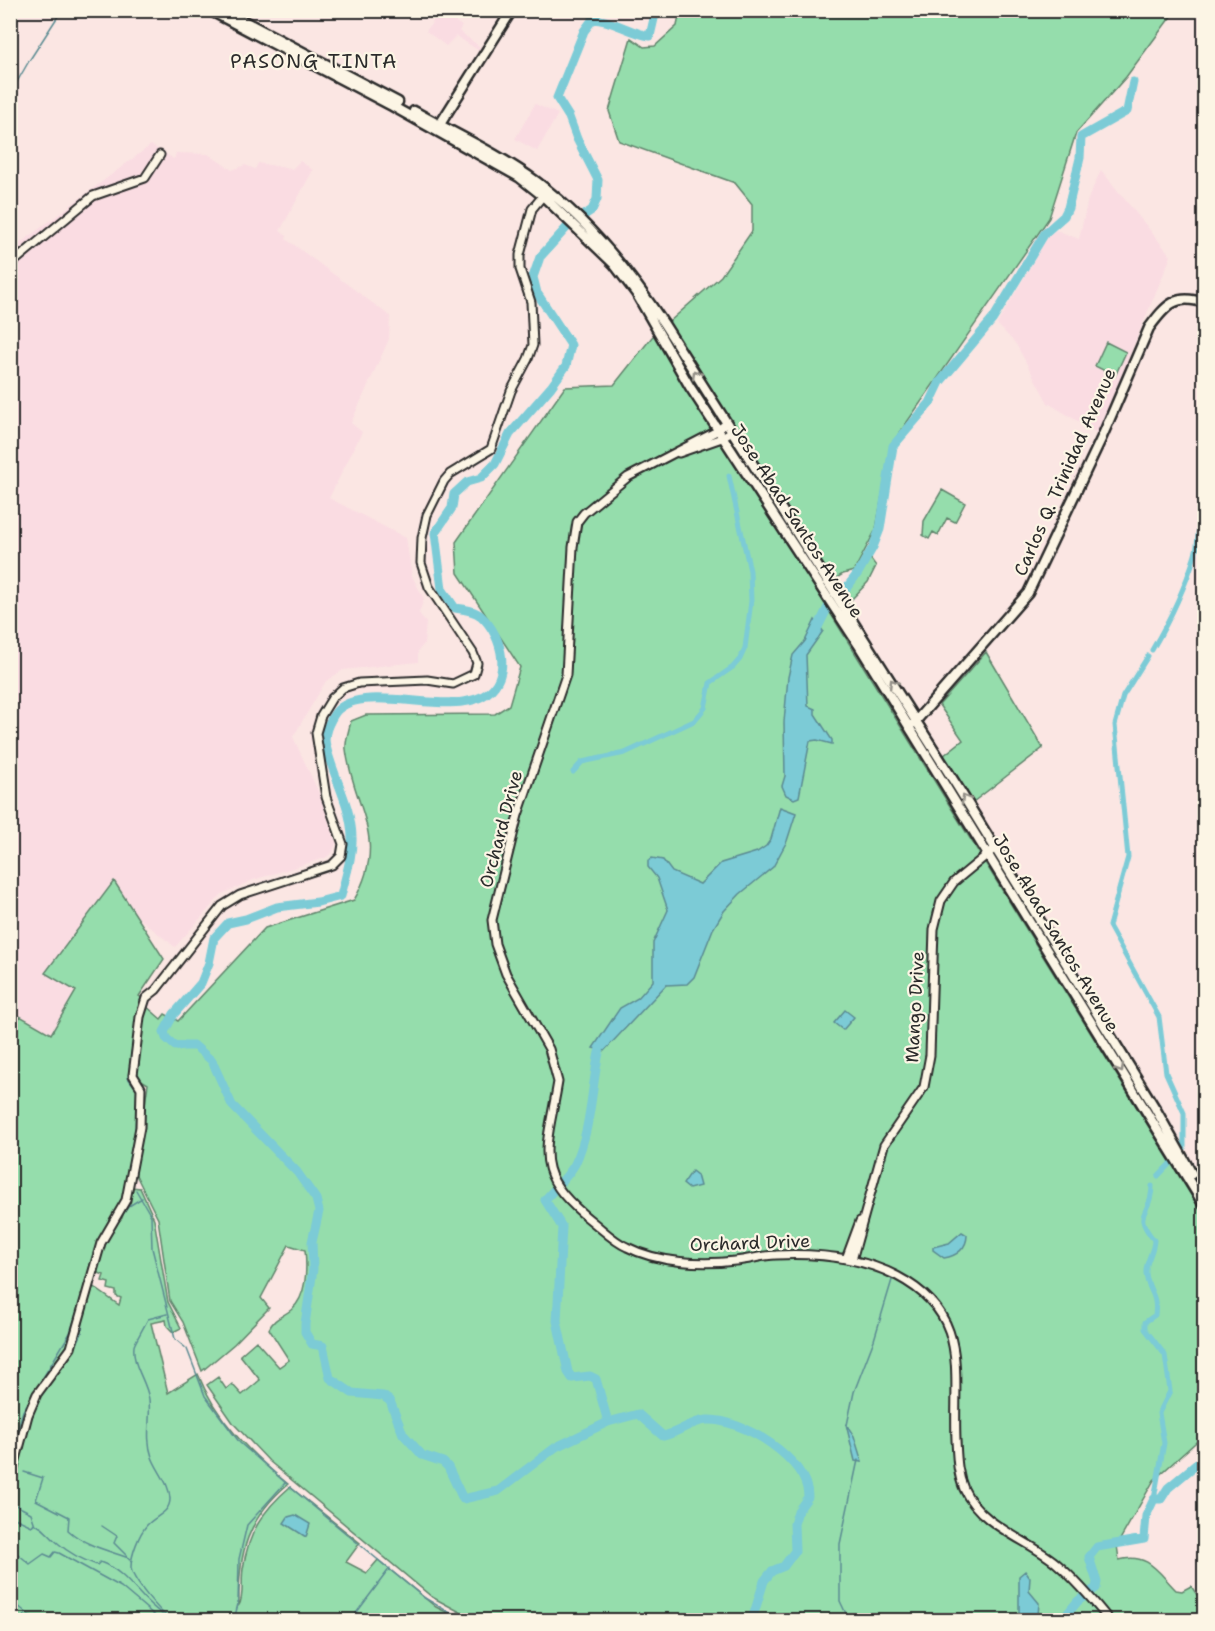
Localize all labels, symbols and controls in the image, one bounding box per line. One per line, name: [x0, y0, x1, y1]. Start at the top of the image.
district label: PASONG TINTA: [230, 48, 398, 74]
street label: Carlos Q. Trinidad Avenue: [1008, 364, 1122, 580]
one-way arrow: [692, 369, 703, 380]
street label: Jose Abad Santos Avenue: [725, 419, 869, 623]
one-way arrow: [888, 679, 900, 689]
street label: Orchard Drive: [474, 768, 528, 890]
one-way arrow: [960, 794, 972, 805]
street label: Jose Abad Santos Avenue: [987, 830, 1125, 1036]
street label: Mango Drive: [900, 951, 930, 1063]
one-way arrow: [1113, 1063, 1125, 1073]
street label: Orchard Drive: [689, 1229, 811, 1257]

